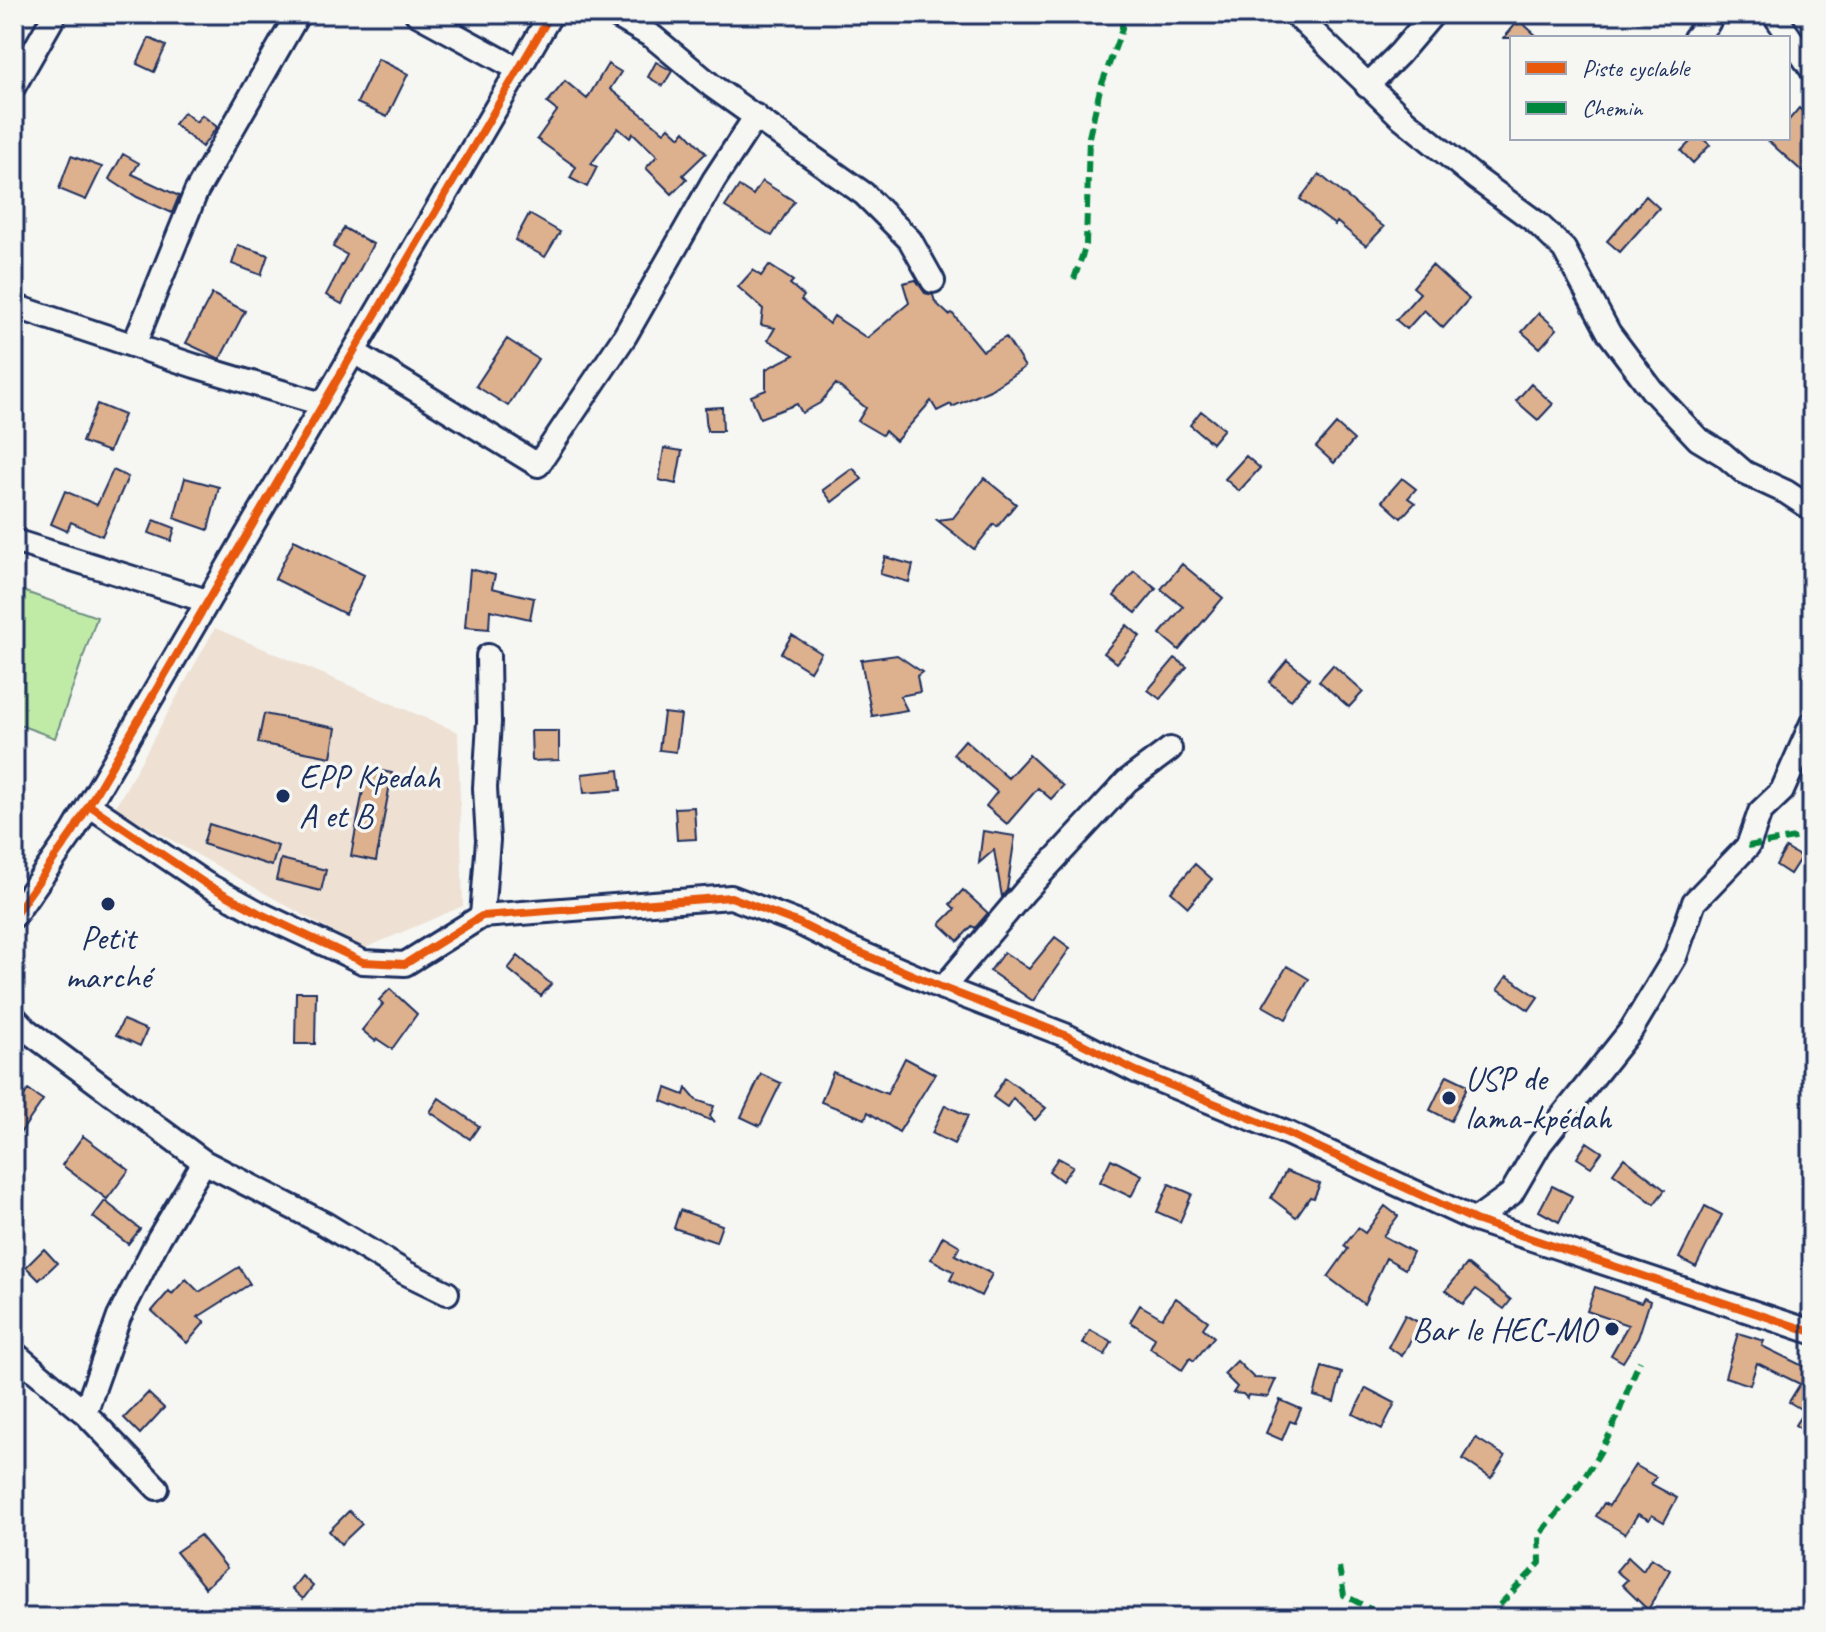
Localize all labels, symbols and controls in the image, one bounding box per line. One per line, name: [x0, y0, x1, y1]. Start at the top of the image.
legend: [1510, 36, 1790, 140]
text: Piste cyclable: [1582, 53, 1692, 83]
text: Chemin: [1582, 93, 1643, 123]
place label: EPP Kpedah A et B: [299, 755, 441, 837]
marker: EPP Kpedah A et B: [274, 787, 292, 805]
marker: Petit marché: [99, 895, 117, 913]
place label: Petit marché: [65, 916, 156, 998]
place label: USP de lama-kpédah: [1465, 1057, 1613, 1139]
marker: USP de lama-kpédah: [1440, 1089, 1458, 1107]
place label: Bar le HEC-MO: [1412, 1308, 1600, 1351]
marker: Bar le HEC-MO: [1603, 1320, 1621, 1338]

